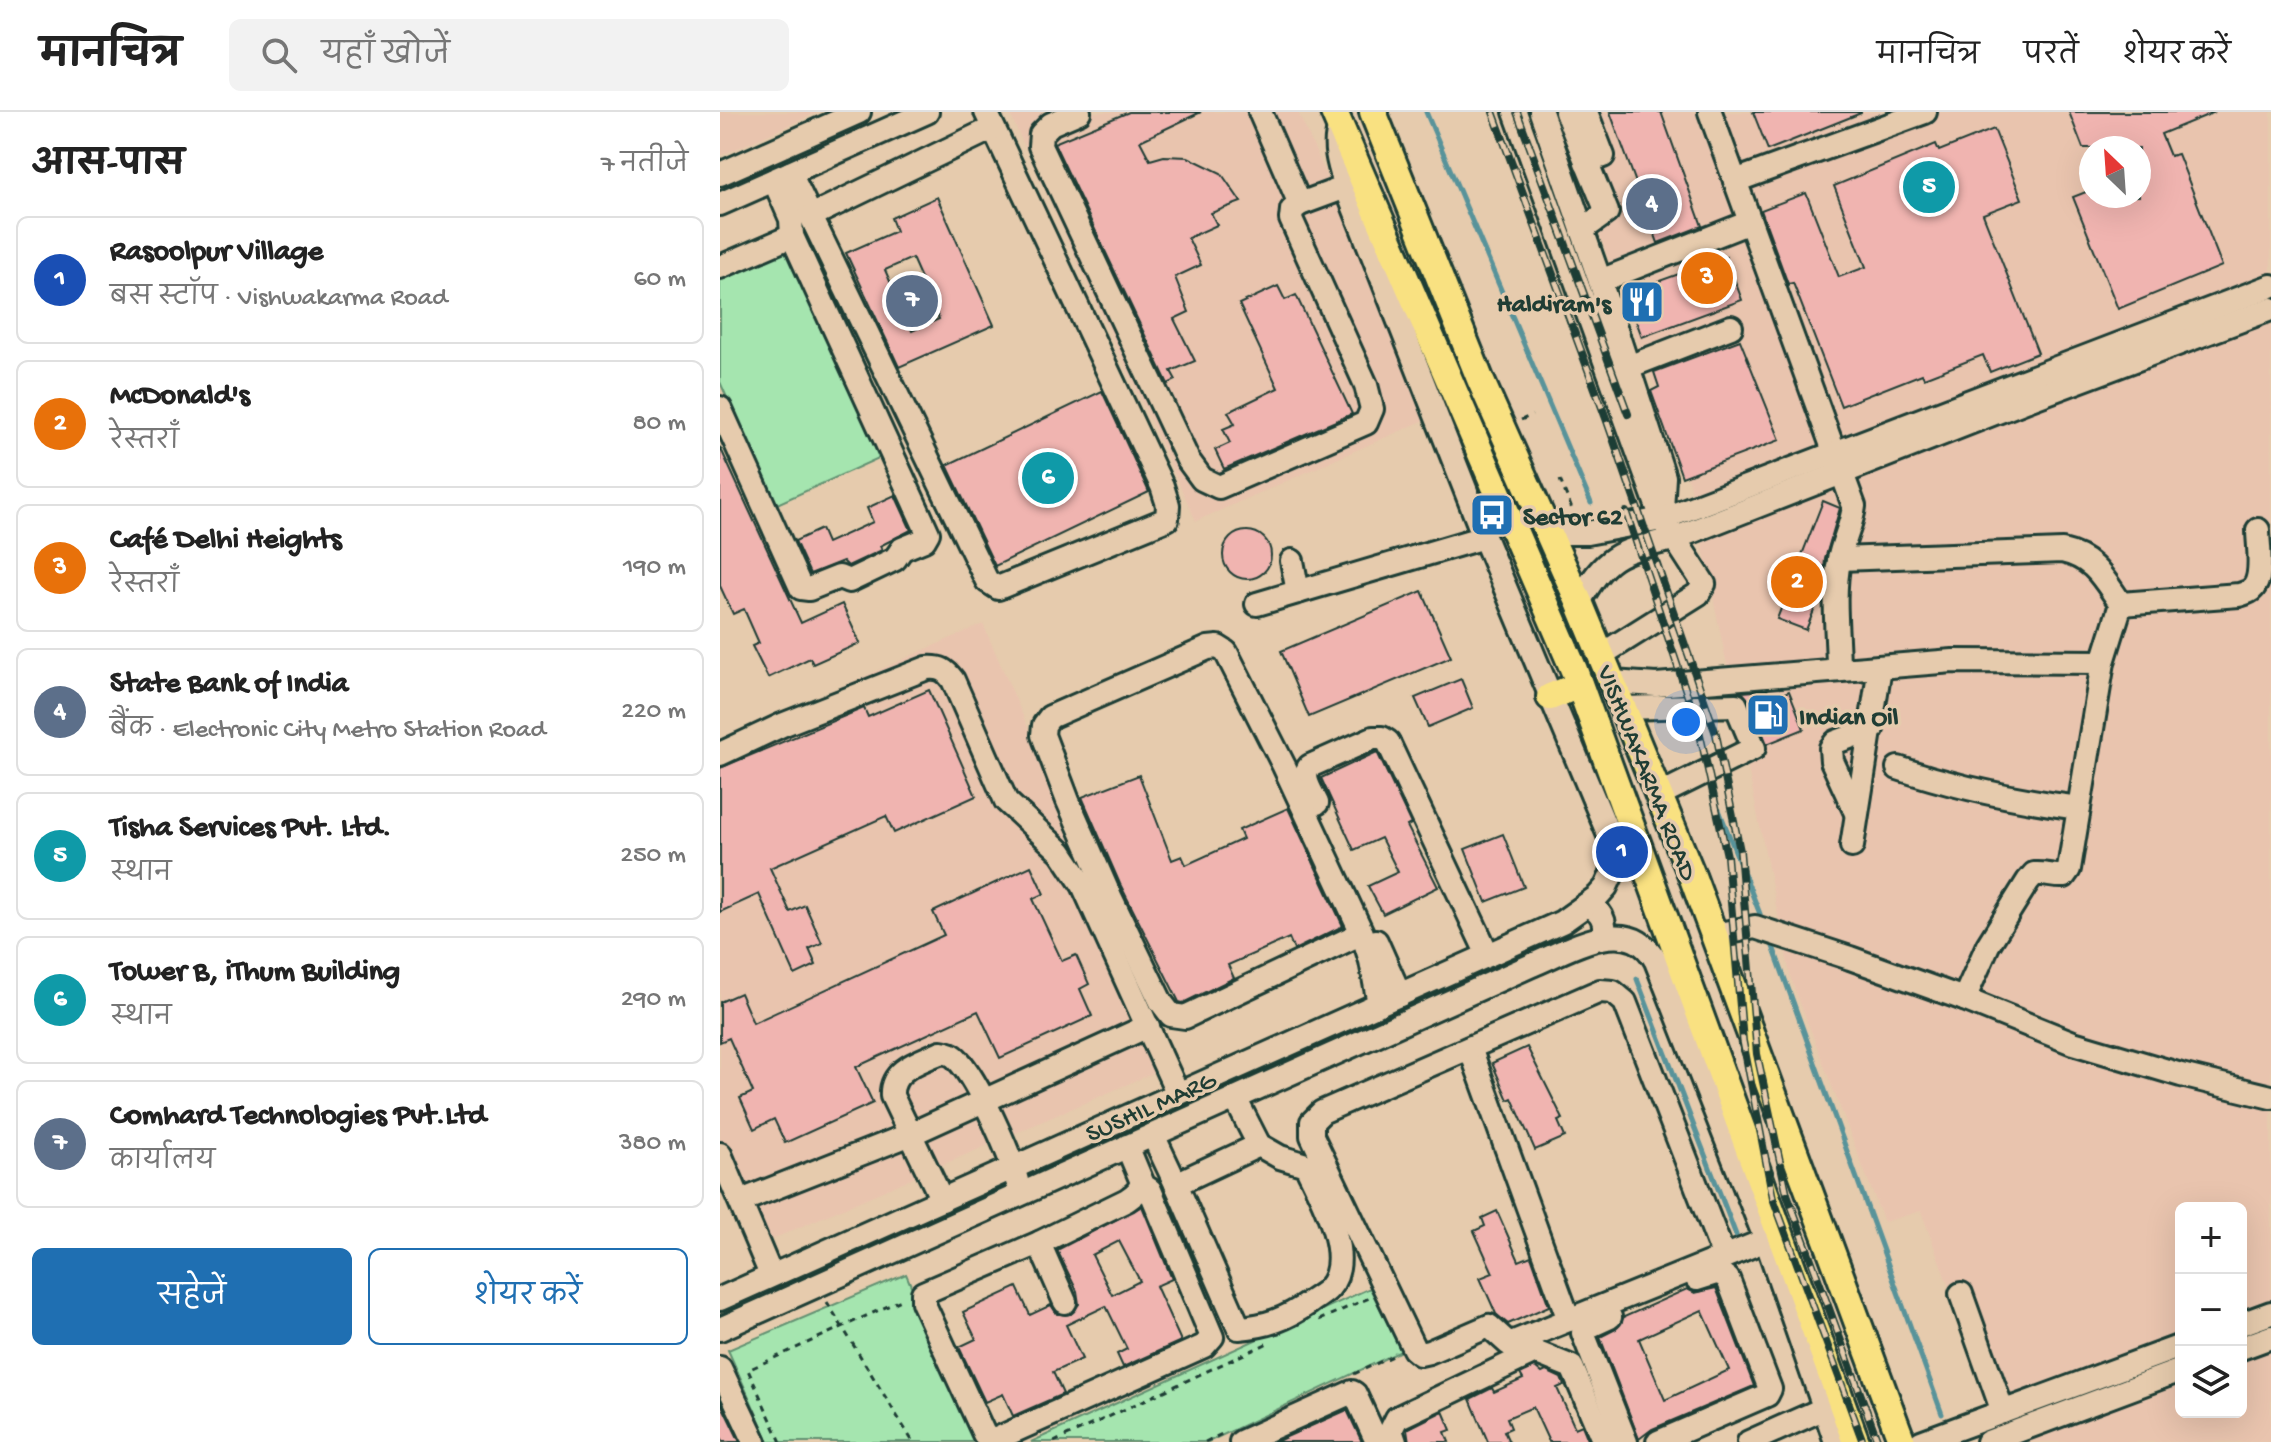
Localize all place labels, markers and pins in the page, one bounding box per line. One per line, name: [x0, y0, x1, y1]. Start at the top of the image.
pin: 5: [1903, 157, 1955, 217]
pin: 4: [1626, 174, 1678, 234]
pin: 3: [1681, 248, 1733, 308]
pin: 7: [886, 271, 938, 331]
restaurant icon: Haldiram's: [1618, 278, 1666, 326]
place label: Haldiram's: [1497, 291, 1612, 322]
pin: 6: [1022, 448, 1074, 508]
bus stop icon: Sector 62: [1468, 491, 1516, 539]
place label: Sector 62: [1523, 504, 1623, 535]
pin: 2: [1771, 552, 1823, 612]
fuel station icon: Indian Oil: [1744, 691, 1792, 739]
place label: Indian Oil: [1799, 704, 1899, 735]
pin: 1: [1596, 822, 1648, 882]

